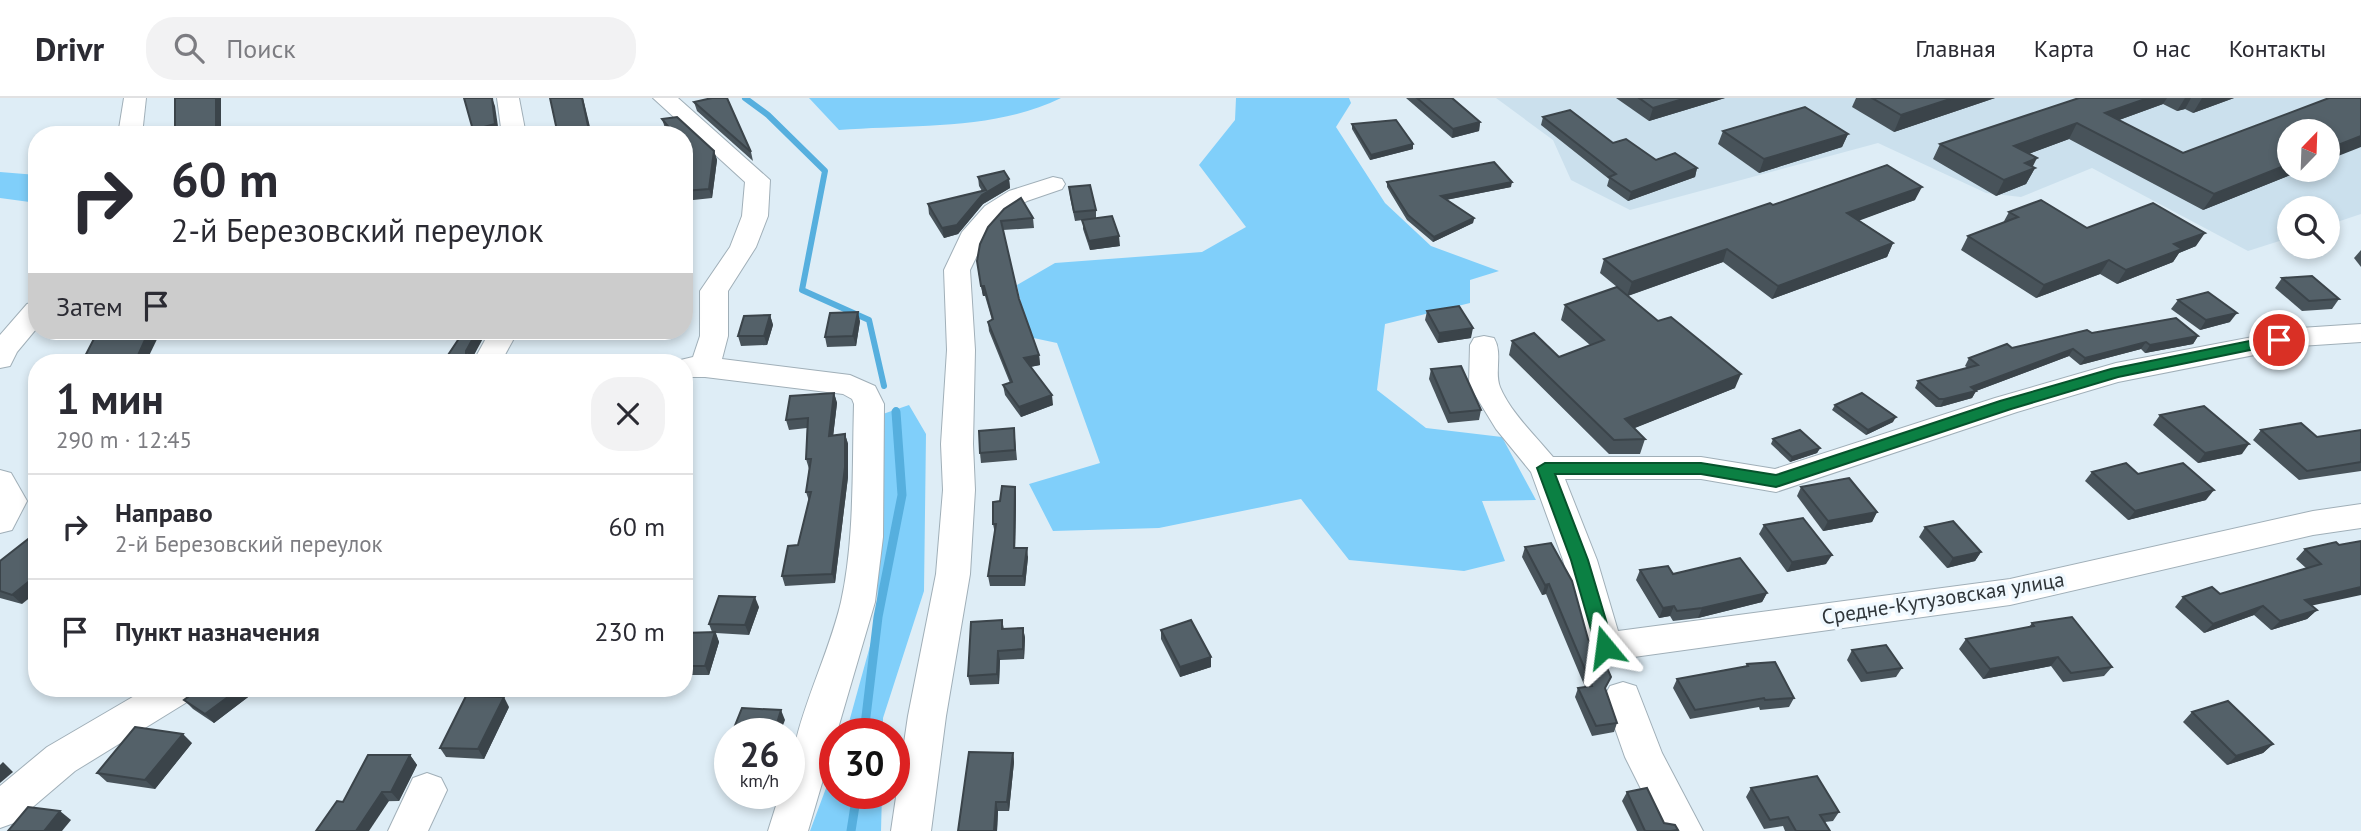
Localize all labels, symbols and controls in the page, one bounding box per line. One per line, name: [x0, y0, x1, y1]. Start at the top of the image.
search box: [146, 17, 636, 80]
text: Drivr: [35, 27, 104, 70]
icon: search: [170, 29, 208, 67]
text: Поиск: [226, 32, 296, 65]
text: Главная: [1915, 33, 1996, 64]
text: Карта: [2034, 33, 2094, 64]
text: О нас: [2132, 33, 2191, 64]
text: Контакты: [2229, 33, 2326, 64]
north arrow: [2277, 119, 2340, 182]
map controls: [2277, 119, 2340, 259]
text: 60 m: [171, 147, 278, 211]
icon: right: [56, 154, 147, 245]
button: search: [2277, 196, 2340, 259]
text: 2-й Березовский переулок: [171, 209, 543, 251]
icon: arrive: [137, 287, 175, 325]
text: Затем: [56, 290, 123, 323]
pin: [2249, 310, 2309, 370]
icon: arrive: [2260, 321, 2298, 359]
text: 1 мин: [56, 371, 164, 426]
button: close: [591, 377, 665, 451]
text: 290 m · 12:45: [56, 425, 192, 454]
text: Направо: [115, 496, 213, 529]
icon: right: [56, 508, 94, 546]
text: 60 m: [609, 510, 665, 543]
text: 2-й Березовский переулок: [115, 529, 383, 558]
street label: Средне-Кутузовская улица: [1820, 565, 2066, 631]
position arrow: [1568, 610, 1642, 684]
icon: arrive: [56, 613, 94, 651]
text: Пункт назначения: [115, 615, 320, 648]
text: 230 m: [594, 615, 665, 648]
speed limit sign: 30: [819, 718, 910, 809]
text: 26: [740, 731, 779, 777]
text: km/h: [740, 769, 779, 792]

